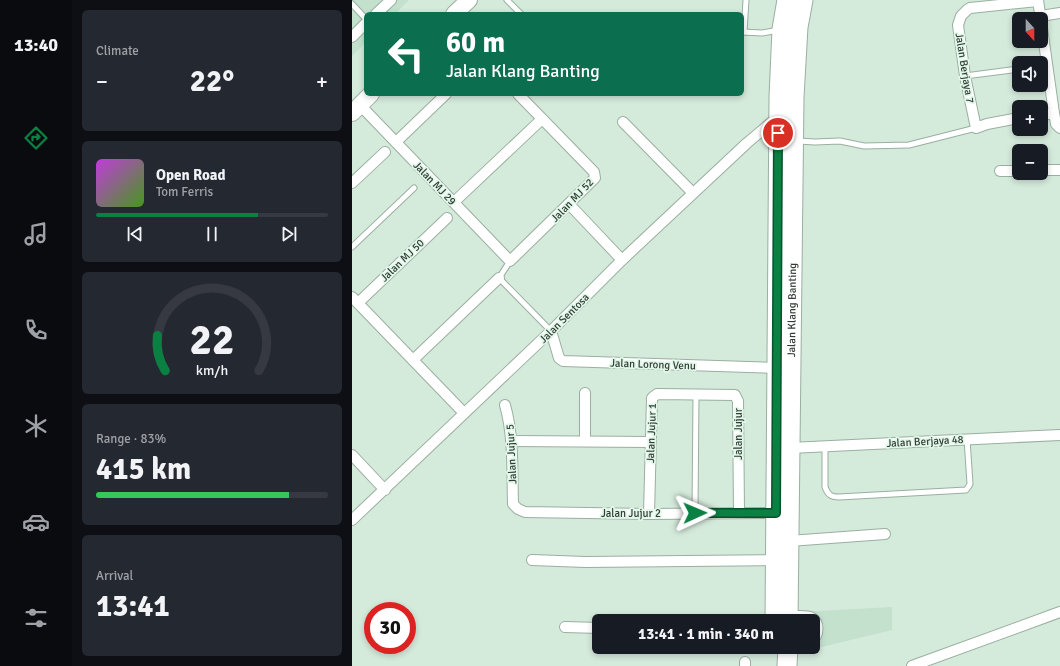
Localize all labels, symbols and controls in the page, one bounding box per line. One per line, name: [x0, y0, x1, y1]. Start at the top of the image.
north arrow: [1012, 12, 1048, 48]
map controls: [1012, 12, 1048, 180]
text: 60 m: [446, 26, 505, 60]
icon: left: [380, 28, 432, 80]
street label: Jalan Berjaya 7: [953, 32, 977, 104]
text: 13:40: [14, 34, 58, 56]
text: Climate: [96, 43, 139, 59]
button: sound: [1012, 56, 1048, 92]
text: Jalan Klang Banting: [446, 60, 600, 82]
text: 22°: [190, 63, 234, 100]
text: −: [96, 68, 108, 95]
text: +: [316, 68, 328, 95]
button: +: [1012, 100, 1048, 136]
pin: [761, 116, 795, 150]
icon: arrive: [767, 122, 789, 144]
icon: directions: [22, 124, 50, 152]
button: −: [1012, 144, 1048, 180]
street label: Jalan MJ 29: [411, 159, 459, 208]
text: Open Road: [156, 166, 226, 184]
street label: Jalan MJ 52: [548, 176, 596, 225]
text: Tom Ferris: [156, 184, 213, 200]
icon: music: [22, 220, 50, 248]
icon: previous: [124, 223, 146, 245]
icon: pause: [201, 223, 223, 245]
icon: next: [278, 223, 300, 245]
street label: Jalan MJ 50: [378, 236, 427, 284]
street label: Jalan Klang Banting: [785, 263, 799, 357]
street label: Jalan Sentosa: [537, 291, 592, 346]
text: 22: [190, 315, 234, 366]
icon: phone: [22, 316, 50, 344]
street label: Jalan Lorong Venu: [610, 357, 696, 372]
text: km/h: [196, 362, 228, 379]
street label: Jalan Jujur 1: [644, 403, 659, 463]
street label: Jalan Jujur: [732, 408, 745, 460]
icon: climate: [22, 412, 50, 440]
street label: Jalan Jujur 5: [503, 424, 520, 484]
text: Range · 83%: [96, 431, 166, 447]
street label: Jalan Berjaya 48: [886, 433, 964, 450]
text: 415 km: [96, 451, 191, 488]
position arrow: [674, 492, 716, 534]
street label: Jalan Jujur 2: [601, 507, 661, 520]
icon: car: [22, 508, 50, 536]
text: Arrival: [96, 568, 133, 584]
text: 13:41: [96, 588, 170, 625]
speed limit sign: 30: [364, 602, 416, 654]
icon: filters: [22, 604, 50, 632]
text: 13:41 · 1 min · 340 m: [638, 625, 774, 643]

